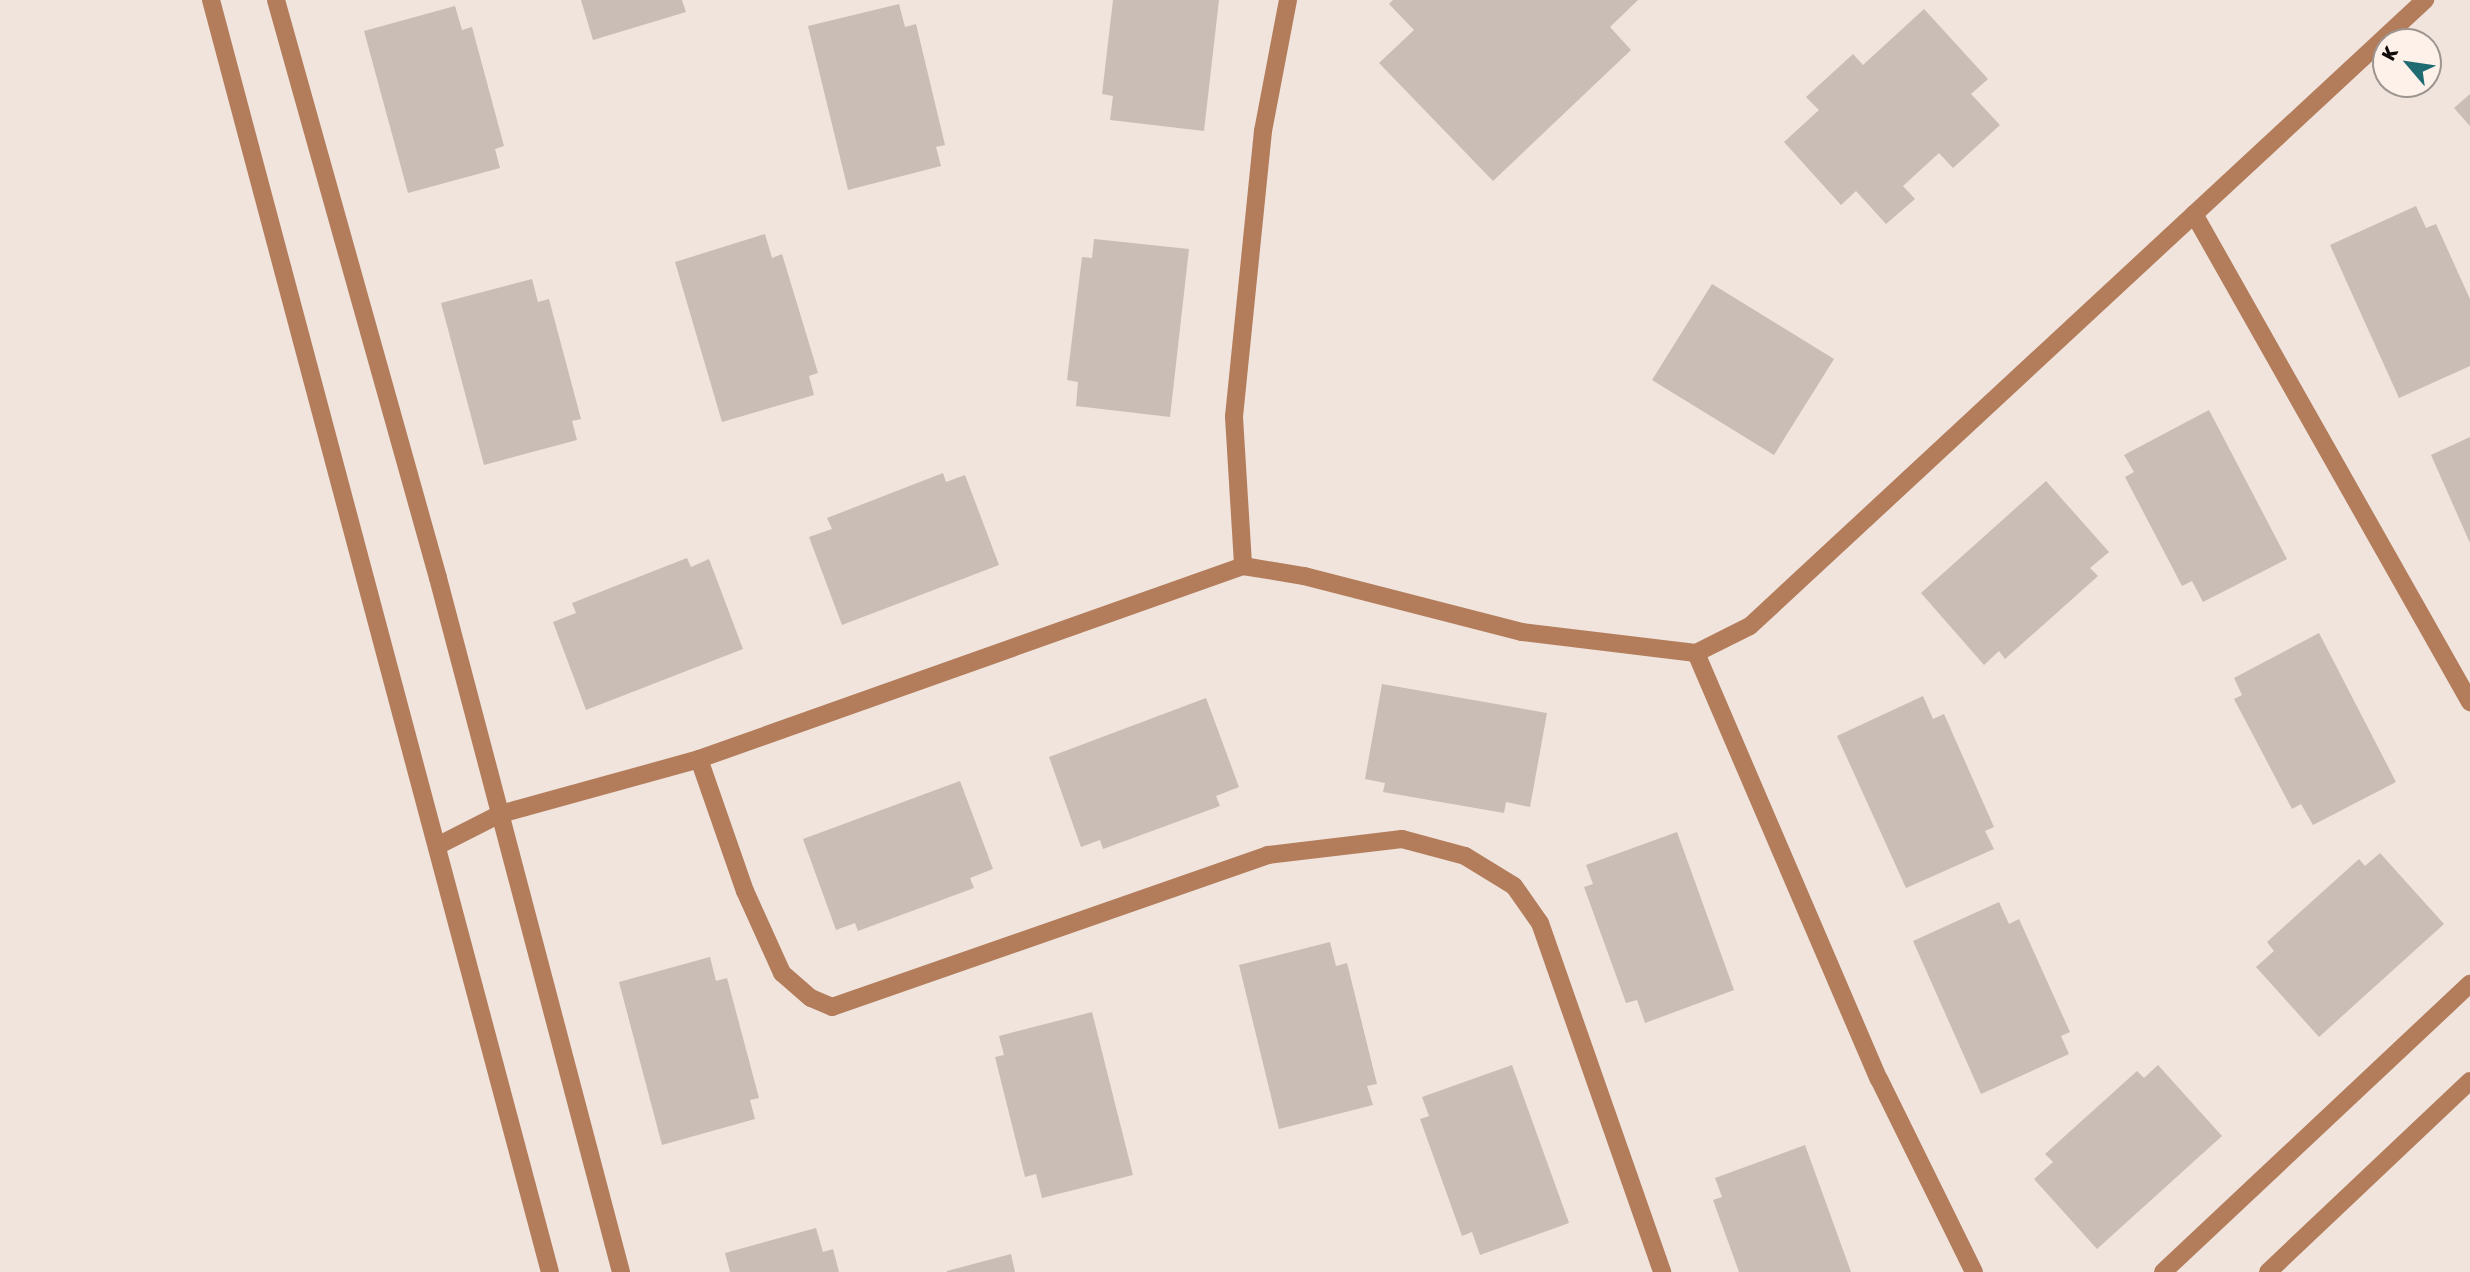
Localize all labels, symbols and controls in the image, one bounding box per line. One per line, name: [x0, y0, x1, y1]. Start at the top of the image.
north arrow: [2372, 28, 2442, 98]
text: K: [2377, 42, 2403, 65]

